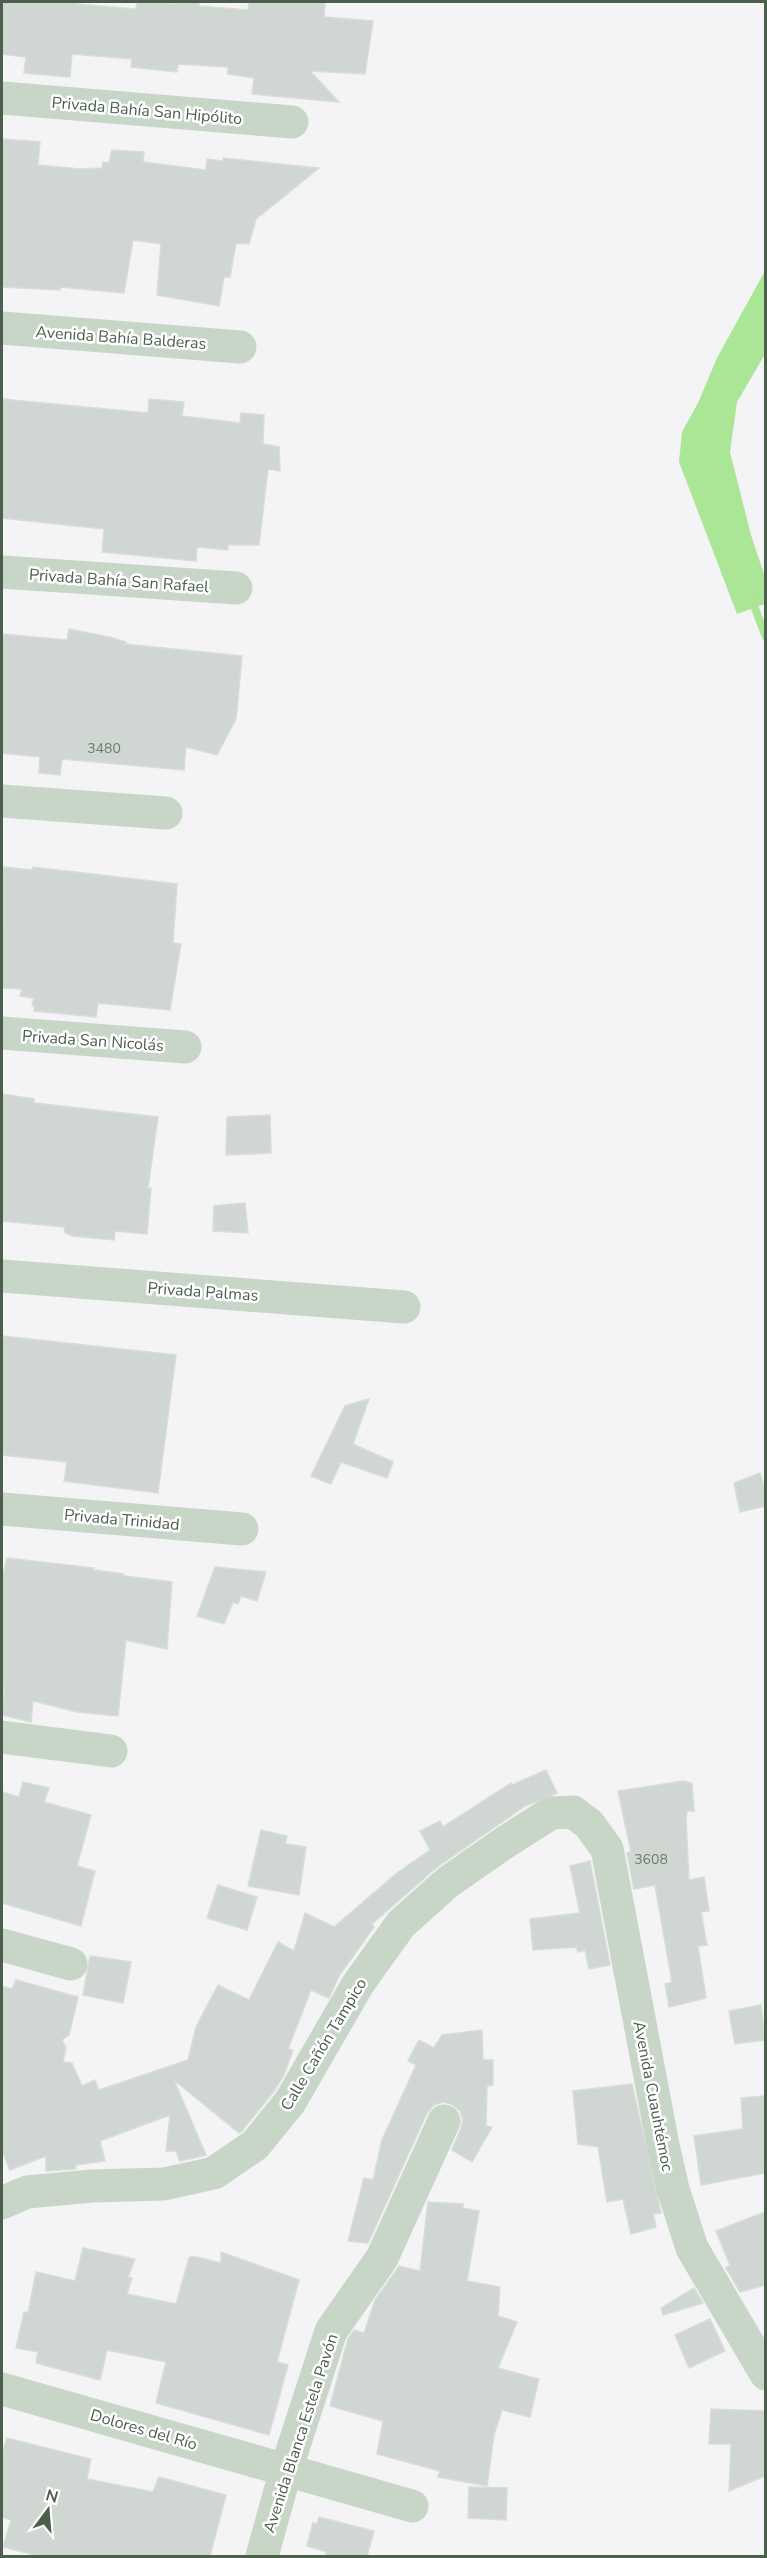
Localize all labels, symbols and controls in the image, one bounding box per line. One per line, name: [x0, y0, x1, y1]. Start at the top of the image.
street label: Privada Bahía San Hipólito: [51, 92, 243, 130]
street label: Avenida Bahía Balderas: [35, 321, 207, 355]
street label: Privada Bahía San Rafael: [28, 564, 210, 598]
house number: 3480: [87, 739, 121, 758]
street label: Privada San Nicolás: [21, 1025, 165, 1057]
street label: Privada Palmas: [147, 1277, 259, 1307]
street label: Privada Trinidad: [63, 1504, 180, 1536]
house number: 3608: [634, 1850, 668, 1869]
street label: Calle Cañón Tampico: [276, 1974, 372, 2115]
street label: Avenida Cuauhtémoc: [628, 2019, 679, 2174]
street label: Avenida Blanca Estela Pavón: [258, 2331, 344, 2536]
street label: Dolores del Río: [88, 2404, 200, 2456]
north arrow: [18, 2480, 78, 2540]
text: N: [43, 2484, 61, 2509]

